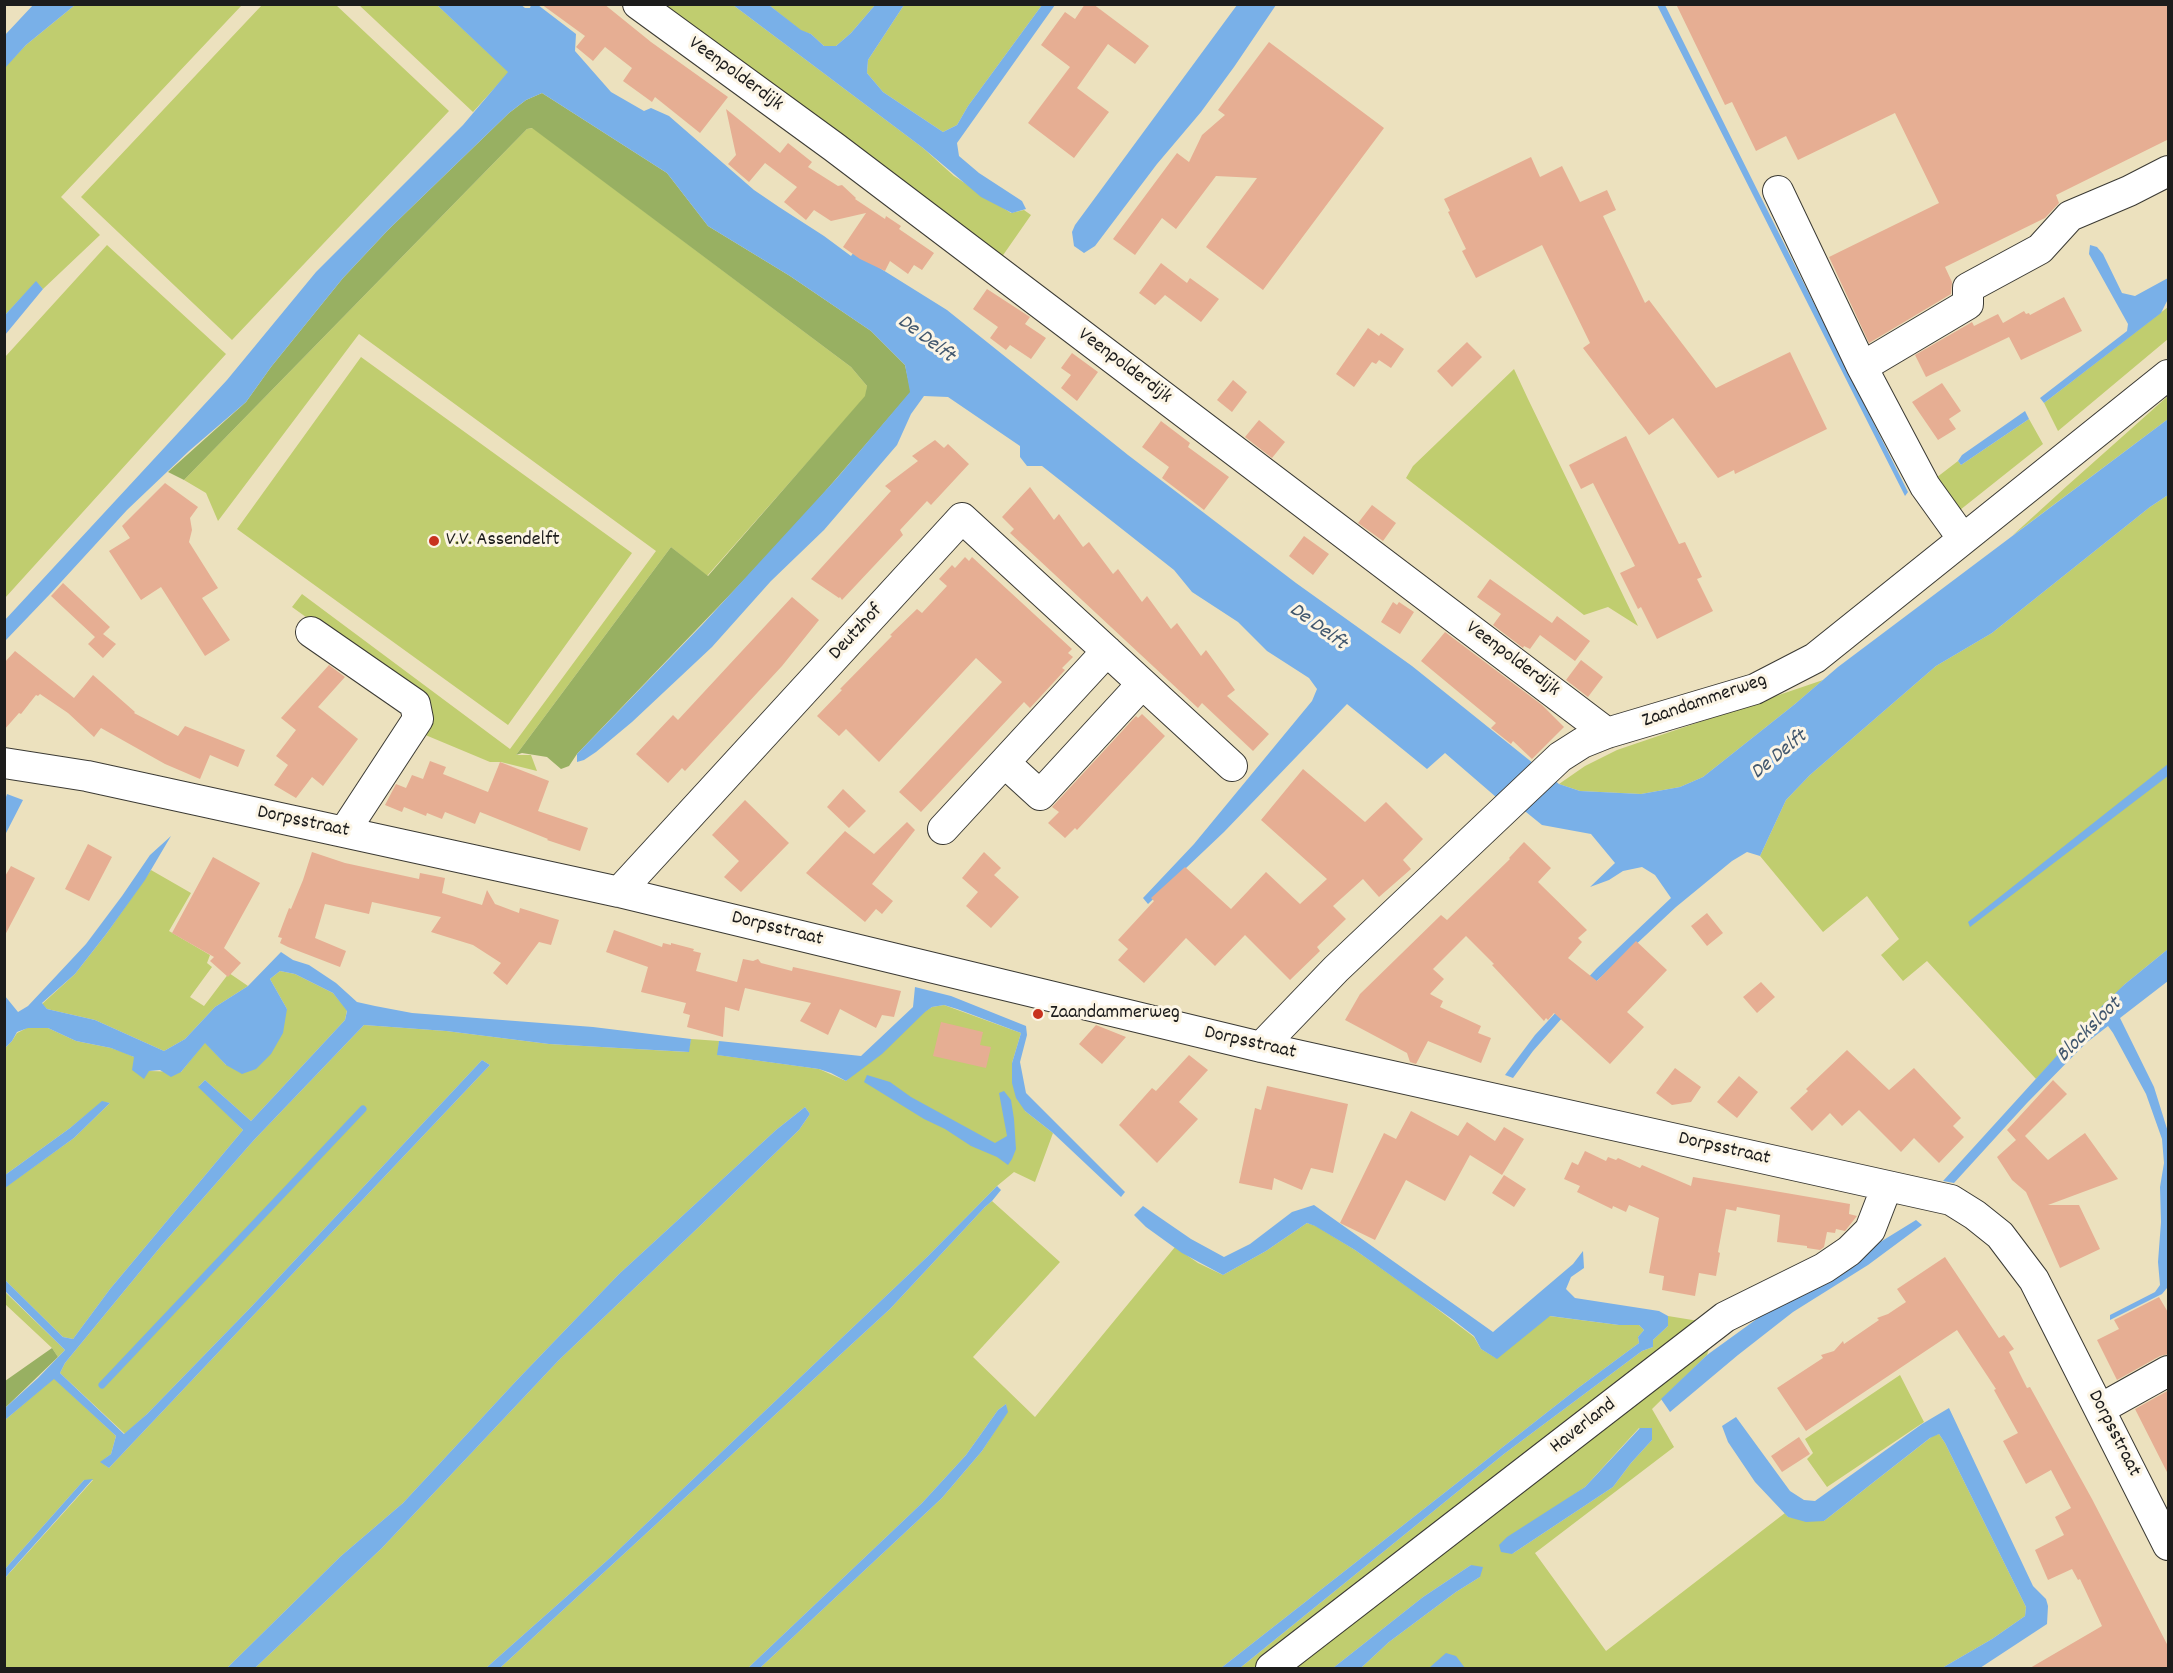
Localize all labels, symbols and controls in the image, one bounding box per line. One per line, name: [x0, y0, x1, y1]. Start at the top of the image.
street label: Veenpolderdijk: [683, 33, 787, 117]
water label: De Delft: [891, 310, 959, 370]
street label: Veenpolderdijk: [1072, 324, 1176, 410]
place label: V.V. Assendelft: [446, 529, 560, 553]
marker: V.V. Assendelft: [427, 534, 441, 548]
water label: De Delft: [1283, 599, 1351, 657]
street label: Deutzhof: [825, 600, 889, 666]
street label: Veenpolderdijk: [1460, 617, 1564, 703]
street label: Zaandammerweg: [1640, 670, 1770, 734]
water label: De Delft: [1747, 726, 1813, 786]
street label: Dorpsstraat: [255, 802, 351, 844]
street label: Dorpsstraat: [729, 907, 825, 953]
water label: Blocksloot: [2052, 993, 2128, 1069]
place label: Zaandammerweg: [1050, 1002, 1180, 1026]
marker: Zaandammerweg: [1031, 1007, 1045, 1021]
street label: Dorpsstraat: [1202, 1022, 1298, 1066]
street label: Dorpsstraat: [1676, 1128, 1772, 1172]
street label: Dorpsstraat: [2081, 1387, 2145, 1481]
street label: Haverland: [1546, 1394, 1622, 1460]

